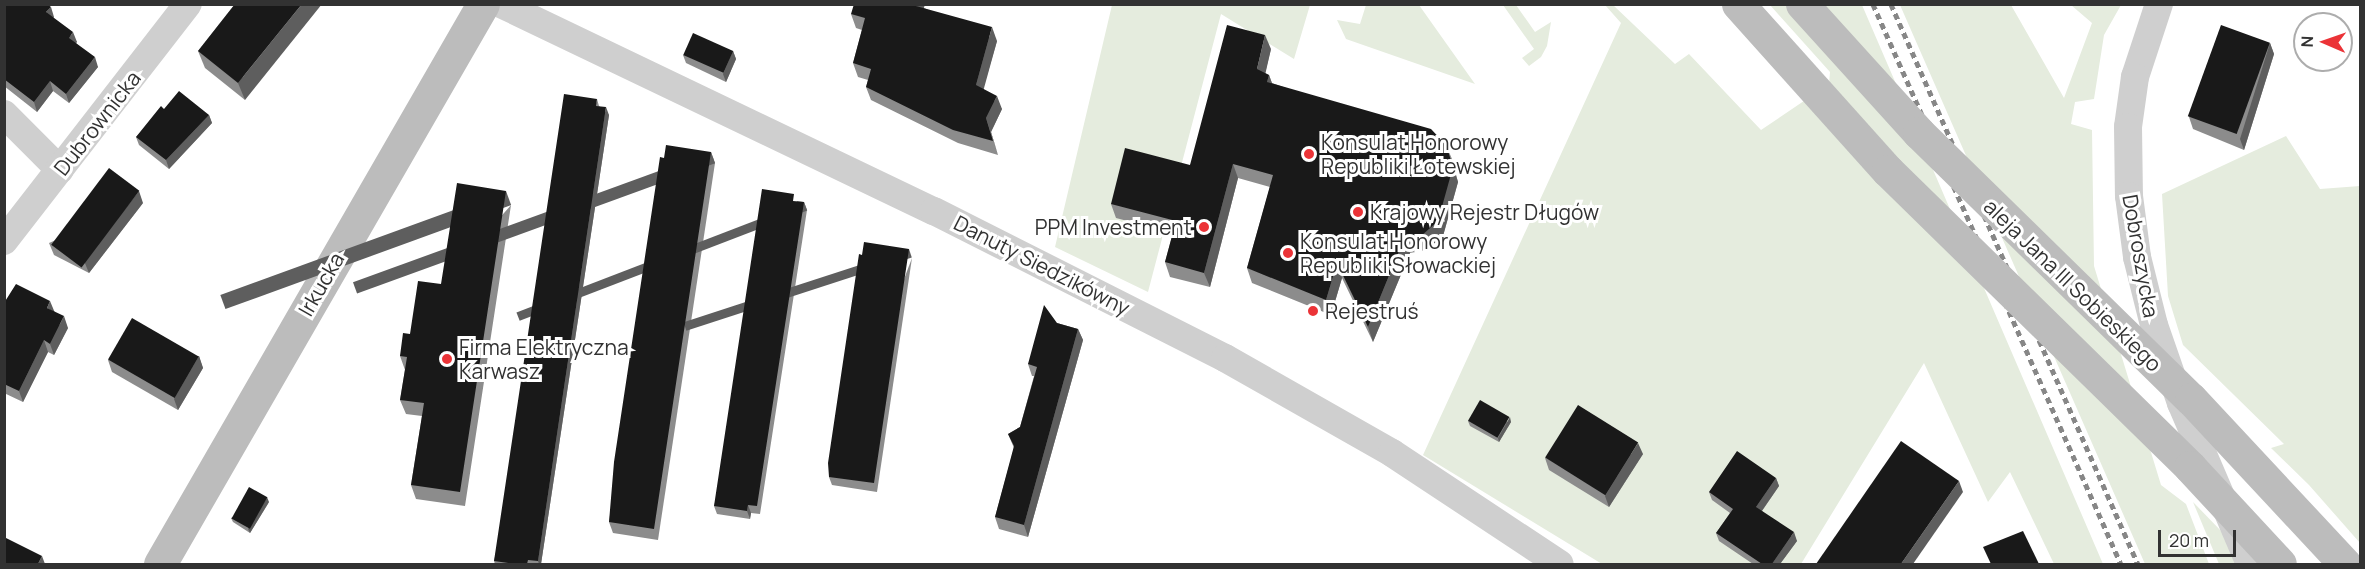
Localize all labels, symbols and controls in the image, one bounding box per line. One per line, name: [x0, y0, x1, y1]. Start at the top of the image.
north arrow: [2293, 12, 2353, 72]
text: N: [2296, 35, 2318, 48]
street label: Dubrownicka: [48, 66, 146, 180]
place label: Konsulat Honorowy Republiki Łotewskiej: [1321, 129, 1516, 179]
marker: Konsulat Honorowy Republiki Łotewskiej: [1302, 147, 1316, 161]
street label: Dobroszycka: [2118, 192, 2164, 320]
street label: aleja Jana III Sobieskiego: [1979, 194, 2167, 376]
place label: Krajowy Rejestr Długów: [1370, 199, 1599, 225]
marker: Krajowy Rejestr Długów: [1351, 205, 1365, 219]
street label: Danuty Siedzikówny: [950, 210, 1134, 320]
place label: PPM Investment: [1035, 214, 1192, 240]
marker: PPM Investment: [1197, 220, 1211, 234]
place label: Konsulat Honorowy Republiki Słowackiej: [1300, 228, 1496, 278]
marker: Konsulat Honorowy Republiki Słowackiej: [1281, 246, 1295, 260]
street label: Irkucka: [293, 248, 349, 320]
place label: Rejestruś: [1325, 298, 1419, 324]
marker: Rejestruś: [1306, 304, 1320, 318]
place label: Firma Elektryczna Karwasz: [459, 334, 629, 384]
marker: Firma Elektryczna Karwasz: [440, 352, 454, 366]
scale bar: [2161, 518, 2239, 556]
text: 20 m: [2169, 528, 2209, 552]

